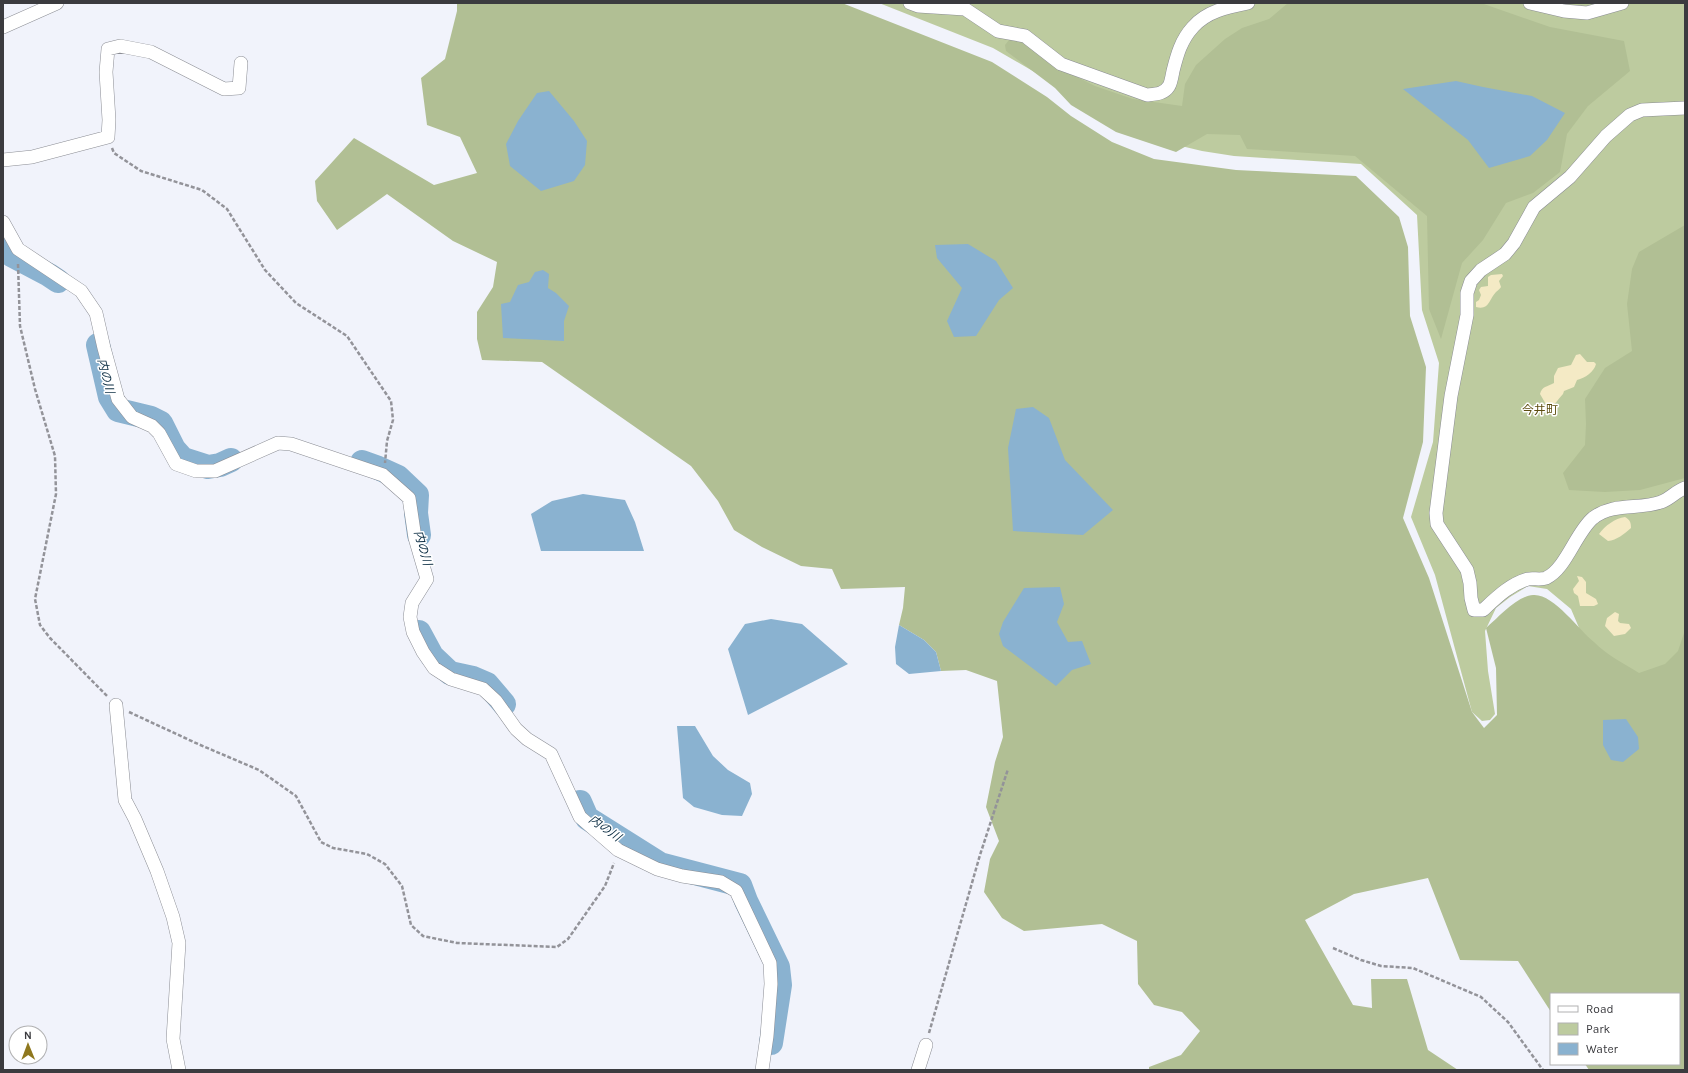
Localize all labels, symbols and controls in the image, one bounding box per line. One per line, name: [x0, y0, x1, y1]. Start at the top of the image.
water label: 内の川: [95, 357, 118, 397]
district label: 今井町: [1522, 403, 1558, 417]
water label: 内の川: [411, 529, 435, 569]
water label: 内の川: [586, 812, 625, 845]
legend: [1550, 993, 1680, 1065]
text: Road: [1586, 1002, 1614, 1016]
text: Park: [1586, 1022, 1611, 1036]
north arrow: [8, 1025, 48, 1065]
text: N: [24, 1029, 32, 1042]
text: Water: [1586, 1042, 1619, 1056]

